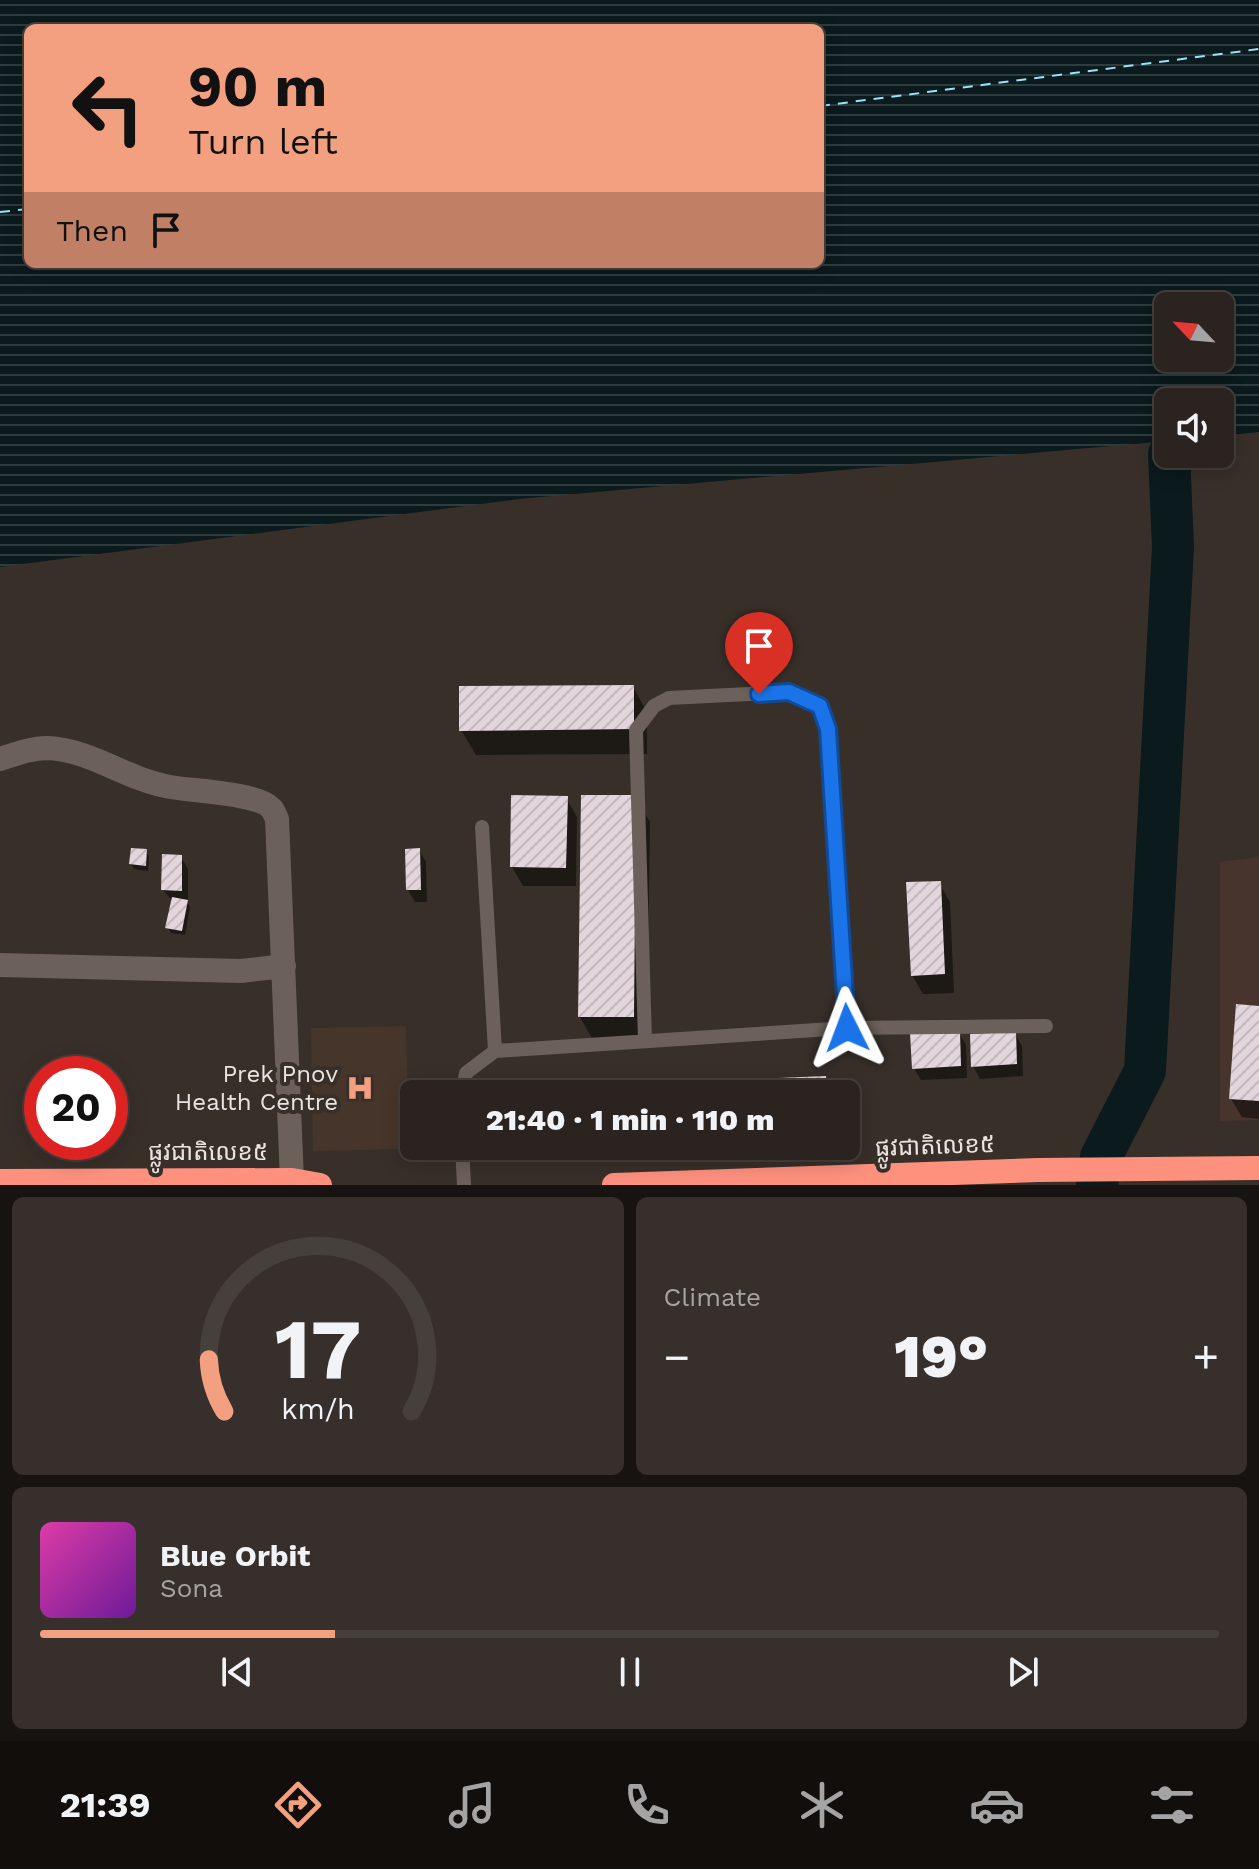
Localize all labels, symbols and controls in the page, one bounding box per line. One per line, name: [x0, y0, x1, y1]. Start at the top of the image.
text: 90 m: [188, 54, 327, 120]
icon: left: [56, 56, 160, 160]
text: Turn left: [188, 121, 338, 163]
icon: arrive: [144, 208, 188, 252]
text: Then: [56, 213, 128, 248]
north arrow: [1154, 292, 1234, 372]
map controls: [1154, 292, 1234, 468]
button: sound: [1154, 388, 1234, 468]
pin: [725, 612, 793, 694]
icon: arrive: [737, 624, 781, 668]
position arrow: [805, 986, 889, 1070]
speed limit sign: 20: [24, 1056, 128, 1160]
place label: Prek Pnov Health Centre: [175, 1060, 339, 1116]
hospital icon: Prek Pnov Health Centre: [345, 1073, 375, 1103]
text: 21:40 · 1 min · 110 m: [486, 1102, 774, 1137]
street label: ផ្លូវជាតិលេខ៥: [874, 1130, 996, 1170]
street label: ផ្លូវជាតិលេខ៥: [148, 1138, 268, 1174]
text: Climate: [664, 1282, 761, 1312]
text: 17: [275, 1301, 361, 1398]
text: 19°: [894, 1321, 988, 1392]
text: −: [664, 1331, 690, 1383]
text: +: [1192, 1331, 1219, 1383]
text: km/h: [281, 1392, 355, 1426]
text: Blue Orbit: [160, 1538, 310, 1573]
text: Sona: [160, 1573, 223, 1603]
icon: previous: [215, 1650, 259, 1694]
icon: pause: [608, 1650, 652, 1694]
icon: next: [1001, 1650, 1045, 1694]
icon: directions: [270, 1777, 326, 1833]
icon: music: [444, 1777, 500, 1833]
icon: phone: [619, 1777, 675, 1833]
icon: climate: [794, 1777, 850, 1833]
icon: car: [969, 1777, 1025, 1833]
icon: filters: [1144, 1777, 1200, 1833]
text: 21:39: [59, 1784, 151, 1826]

